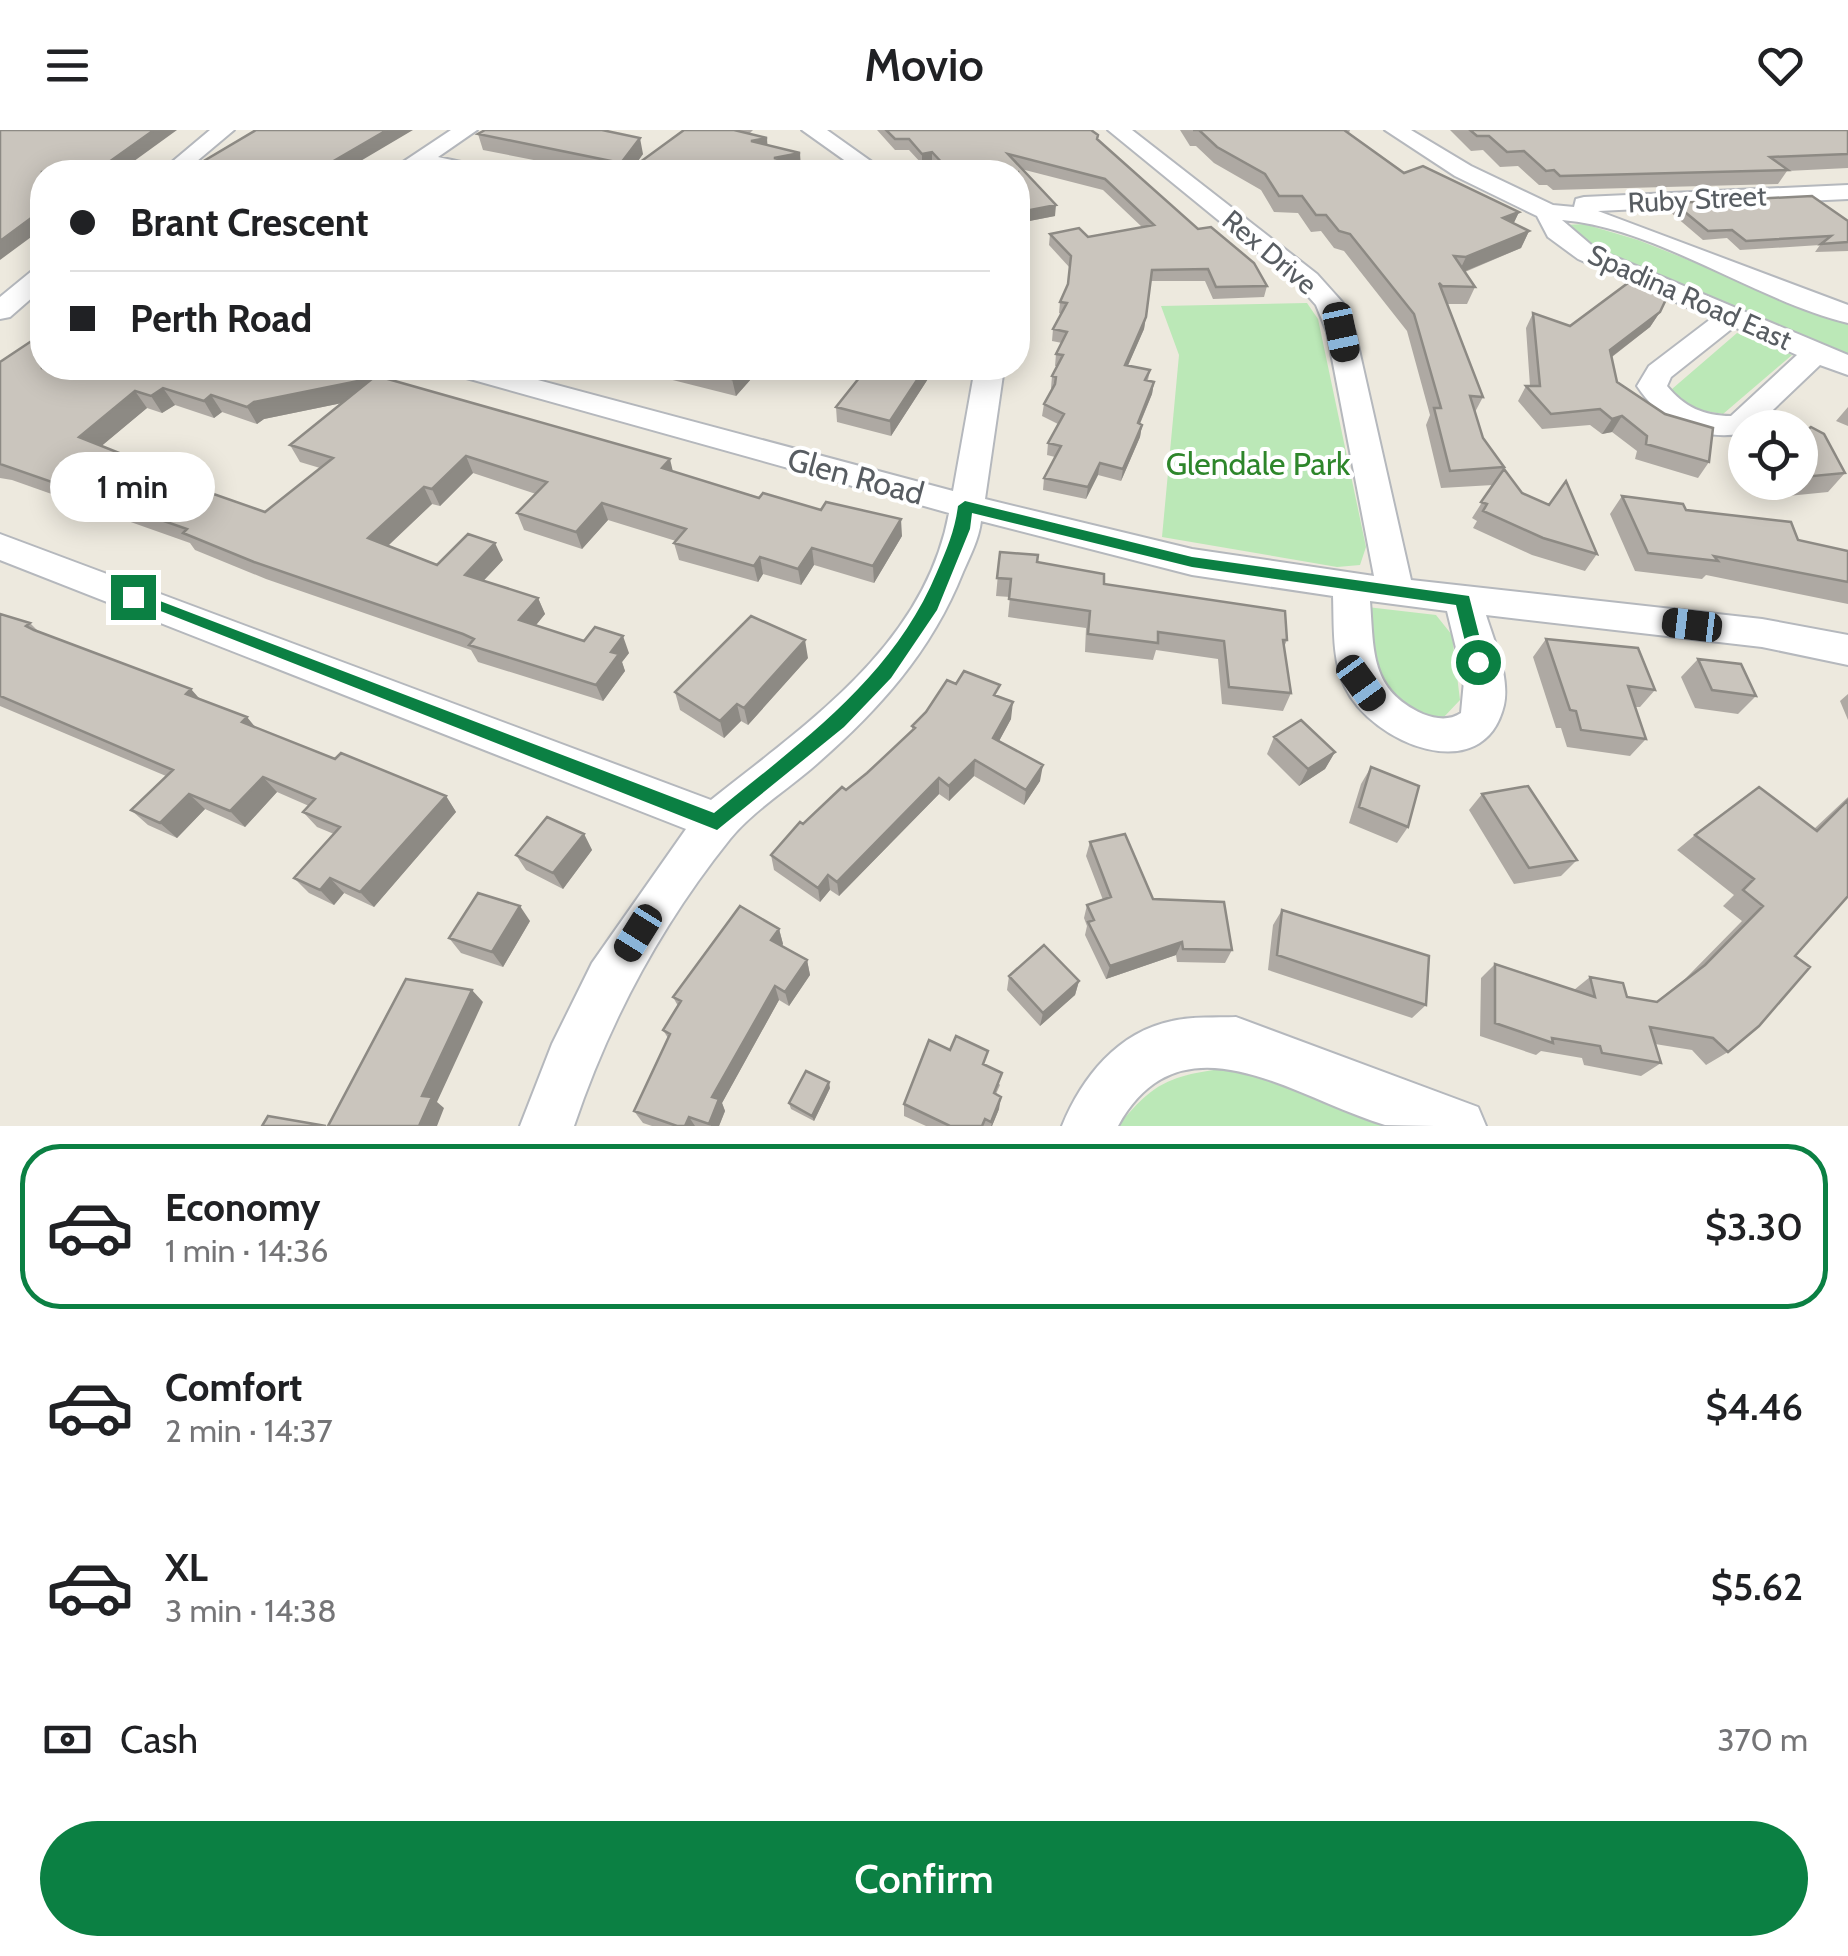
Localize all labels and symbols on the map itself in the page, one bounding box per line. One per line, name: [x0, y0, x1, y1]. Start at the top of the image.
street label: Ruby Street: [1627, 178, 1767, 220]
street label: Rex Drive: [1216, 203, 1324, 301]
street label: Spadina Road East: [1583, 237, 1797, 357]
car: [1320, 300, 1362, 364]
street label: Glen Road: [784, 439, 928, 513]
park label: Glendale Park: [1166, 444, 1351, 483]
callout: 1 min: [51, 452, 216, 522]
route end: [111, 575, 156, 620]
car: [1660, 606, 1724, 644]
route start: [1456, 640, 1501, 685]
car: [1331, 650, 1391, 716]
car: [609, 900, 667, 966]

